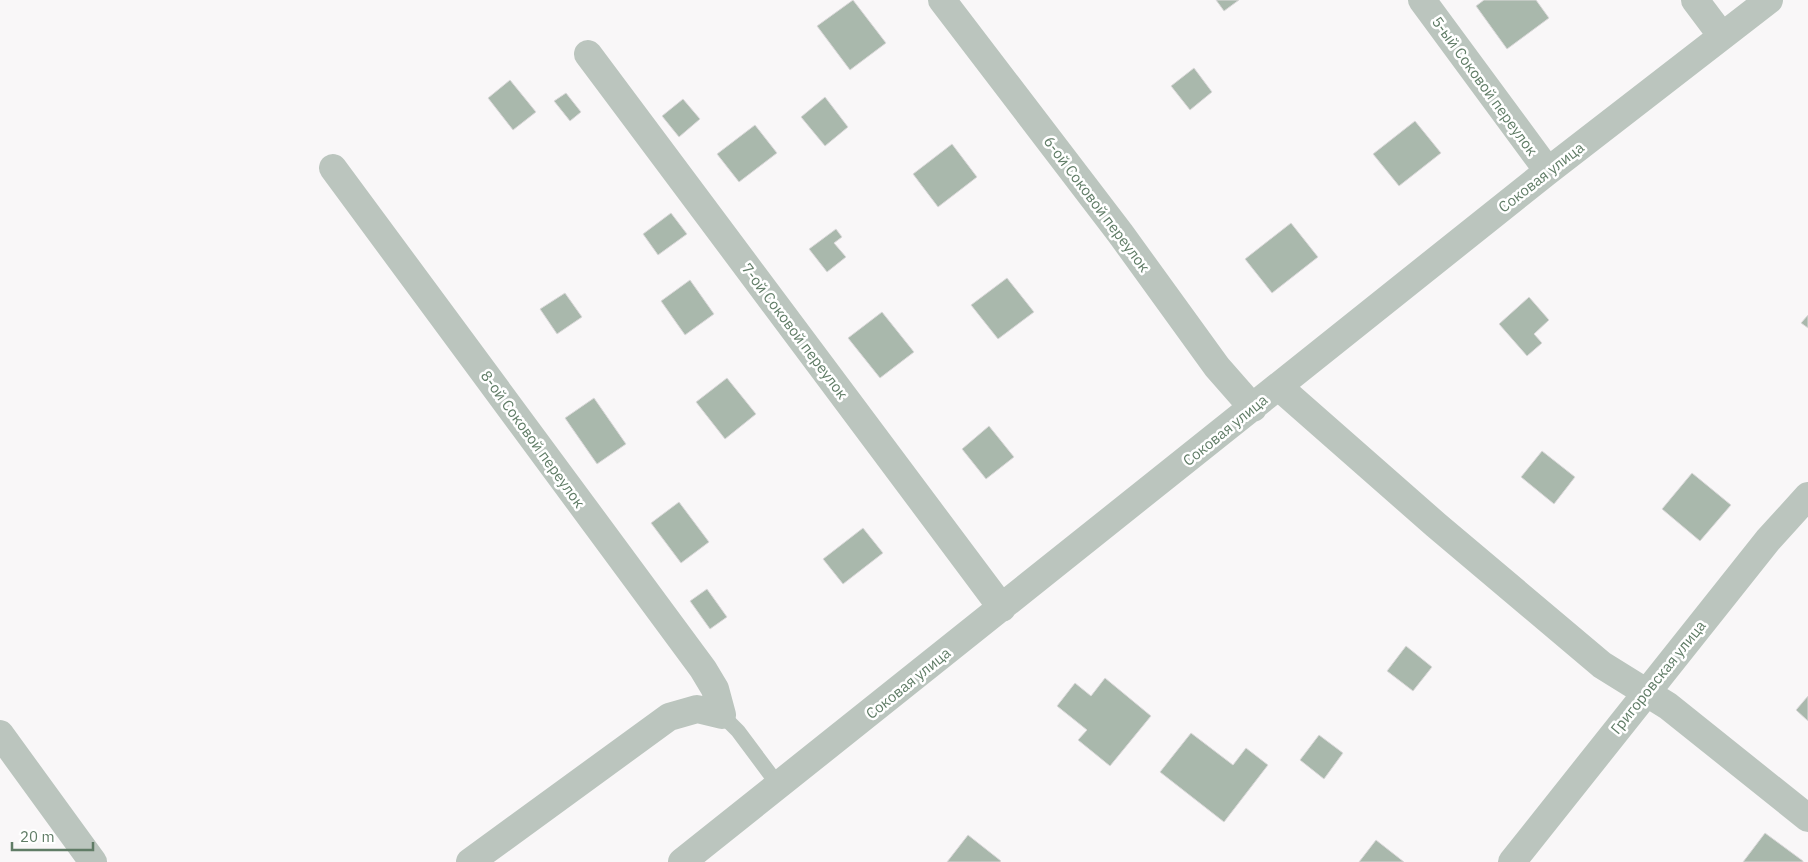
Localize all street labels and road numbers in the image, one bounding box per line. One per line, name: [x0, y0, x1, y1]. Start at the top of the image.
street label: 5-ый Соковой переулок: [1428, 13, 1542, 159]
street label: 6-ой Соковой переулок: [1040, 132, 1154, 276]
street label: Соковая улица: [1494, 138, 1588, 216]
street label: 7-ой Соковой переулок: [738, 259, 852, 403]
street label: 8-ой Соковой переулок: [477, 367, 589, 511]
street label: Соковая улица: [1179, 390, 1271, 470]
street label: Григоровская улица: [1606, 616, 1710, 738]
street label: Соковая улица: [862, 643, 954, 723]

